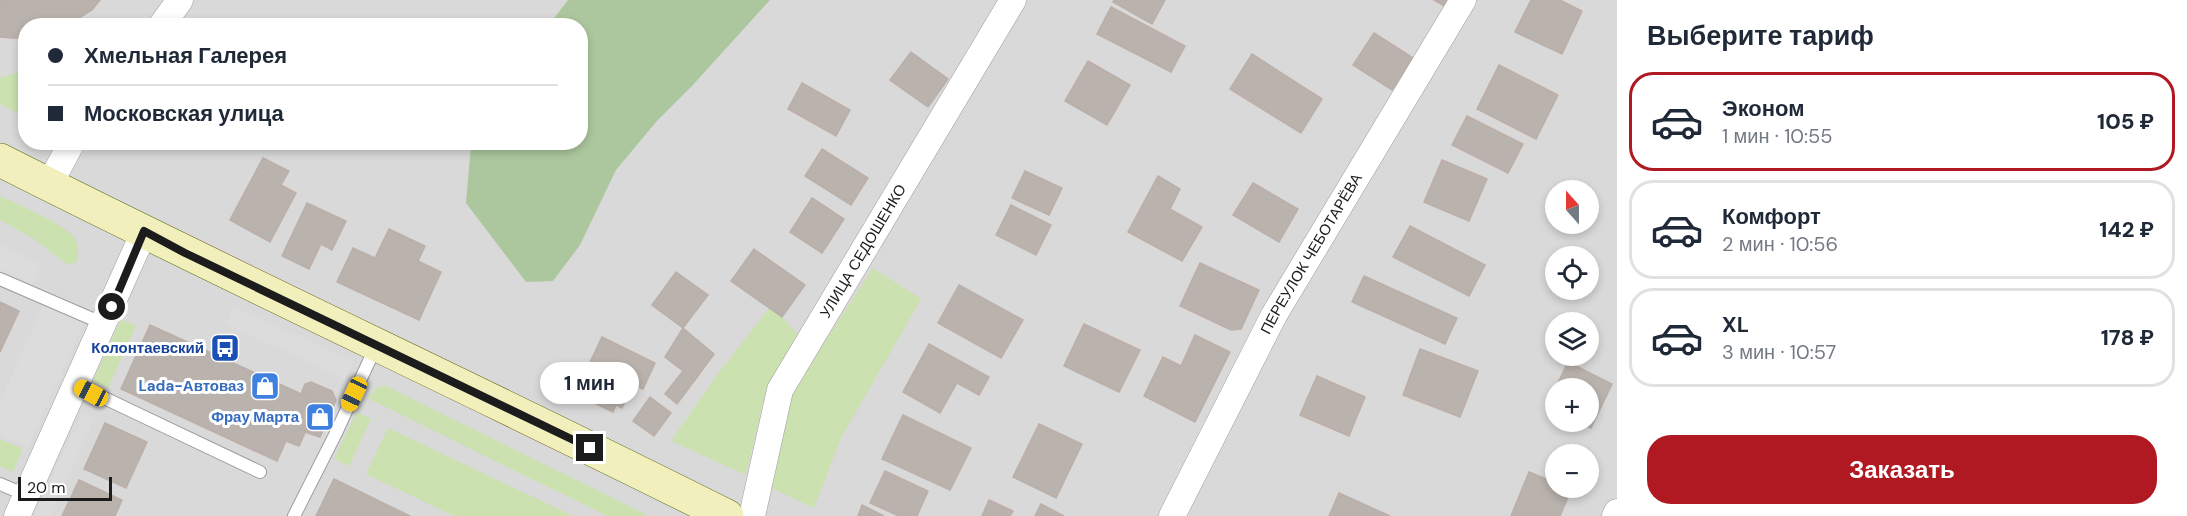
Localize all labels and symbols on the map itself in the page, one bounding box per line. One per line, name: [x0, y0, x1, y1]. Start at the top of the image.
street label: ПЕРЕУЛОК ЧЕБОТАРЁВА: [1256, 170, 1367, 338]
street label: УЛИЦА СЕДОШЕНКО: [815, 180, 911, 322]
north arrow: [1545, 180, 1599, 234]
route start: [98, 293, 125, 320]
bus stop icon: Колонтаевский: [209, 332, 241, 364]
place label: Колонтаевский: [91, 338, 204, 358]
callout: 1 мин: [540, 361, 640, 403]
shop icon: Lada-Автоваз: [249, 370, 281, 402]
car: [338, 374, 370, 414]
place label: Lada-Автоваз: [138, 376, 244, 396]
car: [71, 377, 111, 409]
shop icon: Фрау Марта: [304, 401, 336, 433]
place label: Фрау Марта: [211, 407, 300, 427]
route end: [576, 434, 603, 461]
scale bar: [18, 474, 112, 502]

